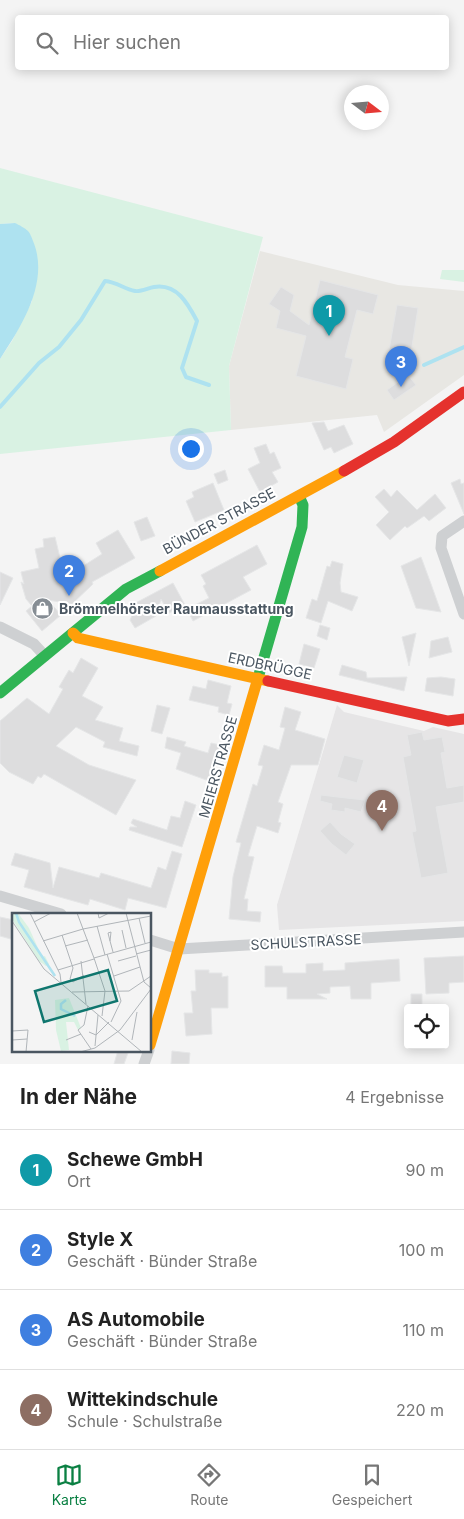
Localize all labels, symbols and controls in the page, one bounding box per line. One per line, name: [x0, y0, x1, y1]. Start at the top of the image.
search box: [15, 15, 449, 70]
icon: search: [33, 29, 61, 57]
text: Hier suchen: [73, 31, 181, 54]
north arrow: [344, 85, 389, 130]
pin: 1: [313, 295, 345, 336]
pin: 3: [385, 346, 417, 387]
your location: [178, 436, 204, 462]
street label: BÜNDER STRASSE: [160, 484, 278, 557]
pin: 2: [53, 555, 85, 596]
shop icon: Brömmelhörster Raumausstattung: [31, 597, 55, 621]
place label: Brömmelhörster Raumausstattung: [59, 600, 294, 617]
street label: ERDBRÜGGE: [227, 648, 314, 683]
street label: MEIERSTRASSE: [195, 714, 240, 820]
pin: 4: [366, 790, 398, 831]
inset map: [12, 913, 151, 1052]
street label: SCHULSTRASSE: [250, 930, 362, 953]
map controls: [404, 1004, 449, 1049]
button: locate: [404, 1004, 449, 1049]
text: In der Nähe: [20, 1084, 137, 1109]
text: 4 Ergebnisse: [345, 1087, 444, 1107]
text: Schewe GmbH: [67, 1148, 203, 1171]
text: 1: [33, 1160, 39, 1180]
text: 90 m: [405, 1160, 444, 1180]
text: Ort: [67, 1171, 91, 1191]
text: Style X: [67, 1228, 133, 1251]
text: 2: [31, 1240, 41, 1260]
text: 100 m: [399, 1240, 444, 1260]
text: Geschäft · Bünder Straße: [67, 1251, 257, 1271]
text: AS Automobile: [67, 1308, 205, 1331]
text: 3: [31, 1320, 41, 1340]
text: 110 m: [402, 1320, 444, 1340]
text: Geschäft · Bünder Straße: [67, 1331, 257, 1351]
text: Wittekindschule: [67, 1388, 218, 1411]
text: 4: [31, 1400, 41, 1420]
text: 220 m: [396, 1400, 444, 1420]
text: Schule · Schulstraße: [67, 1411, 222, 1431]
tab: Karte: [52, 1461, 87, 1508]
tab: Route: [190, 1461, 228, 1508]
tab: Gespeichert: [332, 1461, 412, 1508]

